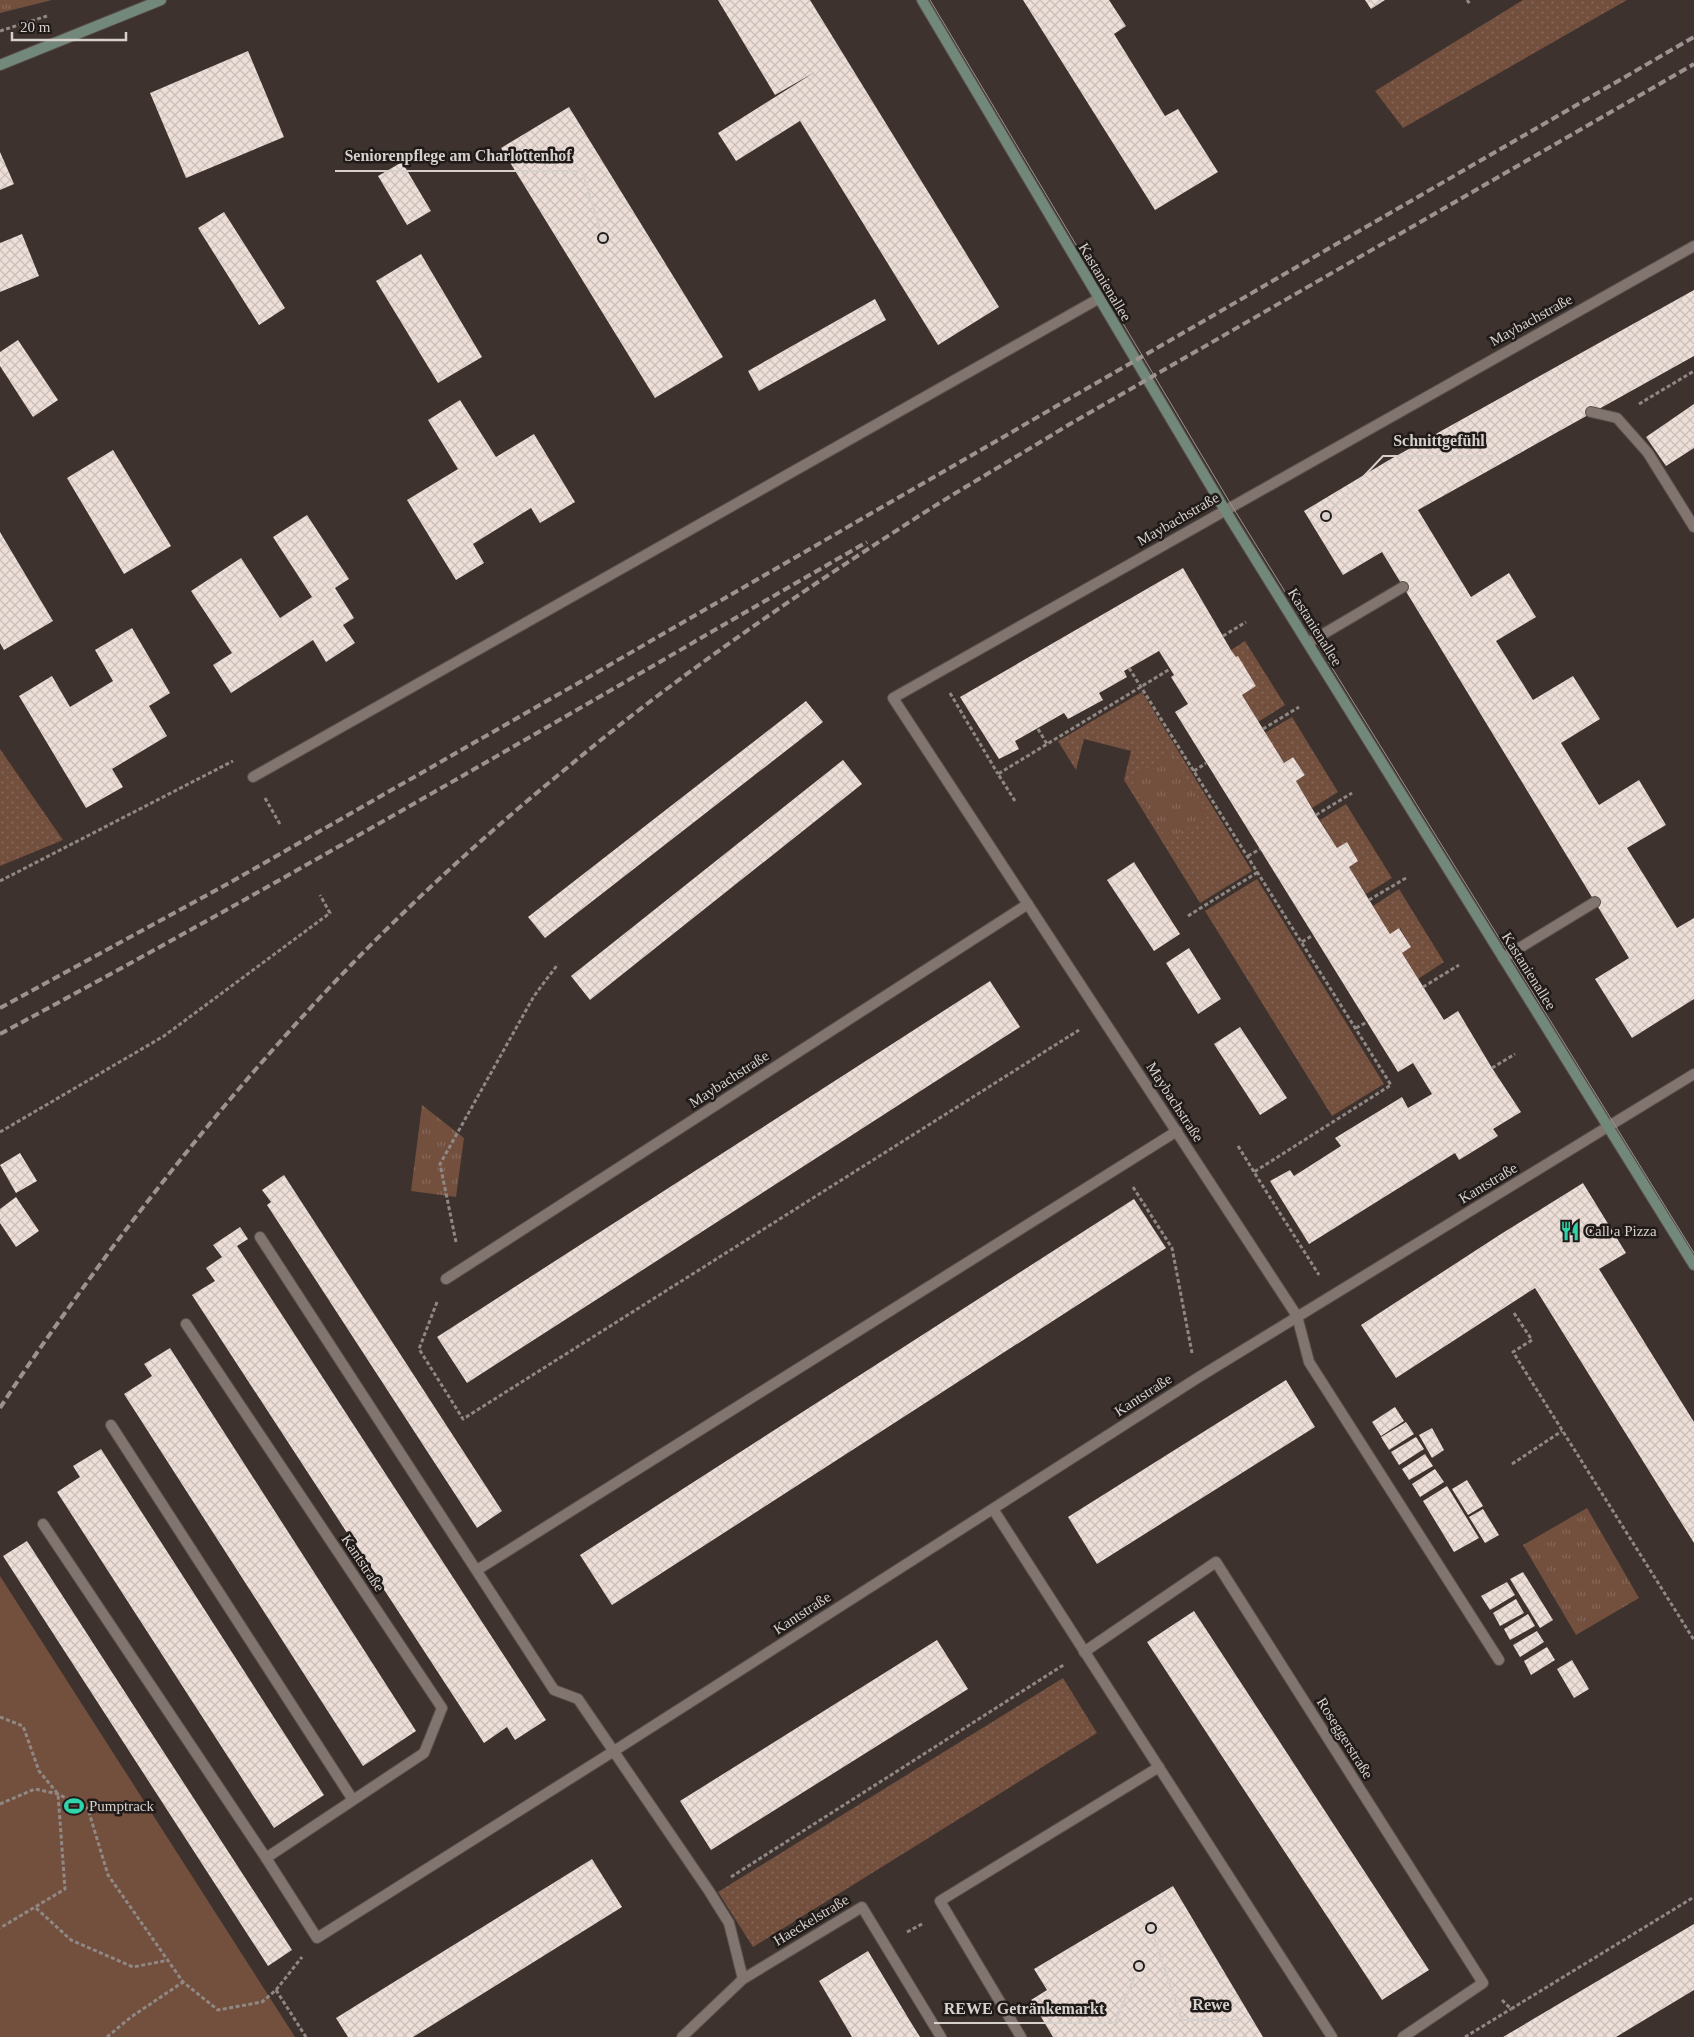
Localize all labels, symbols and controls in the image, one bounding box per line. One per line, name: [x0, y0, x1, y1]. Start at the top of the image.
scale bar: [12, 10, 126, 42]
text: 20 m: [20, 19, 51, 35]
callout: Seniorenpflege am Charlottenhof: [335, 140, 582, 171]
text: Seniorenpflege am Charlottenhof: [344, 147, 572, 165]
street label: Kastanienallee: [1075, 240, 1135, 324]
street label: Maybachstraße: [1487, 291, 1575, 349]
callout: Schnittgefühl: [1383, 425, 1495, 456]
text: Schnittgefühl: [1393, 432, 1485, 450]
street label: Maybachstraße: [1134, 489, 1222, 549]
street label: Kastanienallee: [1285, 585, 1345, 669]
street label: Kastanienallee: [1499, 929, 1559, 1013]
street label: Maybachstraße: [686, 1047, 772, 1111]
street label: Maybachstraße: [1143, 1059, 1207, 1145]
street label: Kantstraße: [1456, 1159, 1520, 1207]
restaurant icon: Call a Pizza: [1559, 1220, 1581, 1242]
place label: Call a Pizza: [1585, 1223, 1657, 1239]
street label: Kantstraße: [1111, 1370, 1175, 1419]
street label: Kantstraße: [338, 1532, 388, 1595]
street label: Kantstraße: [770, 1588, 834, 1637]
street label: Roseggerstraße: [1314, 1695, 1376, 1782]
sports icon: Pumptrack: [63, 1795, 85, 1817]
place label: Pumptrack: [89, 1798, 154, 1814]
street label: Haeckelstraße: [770, 1891, 852, 1949]
callout: Rewe: [1182, 1989, 1239, 2020]
callout: REWE Getränkemarkt: [934, 1992, 1115, 2023]
text: Rewe: [1192, 1996, 1230, 2013]
text: REWE Getränkemarkt: [944, 2000, 1105, 2017]

